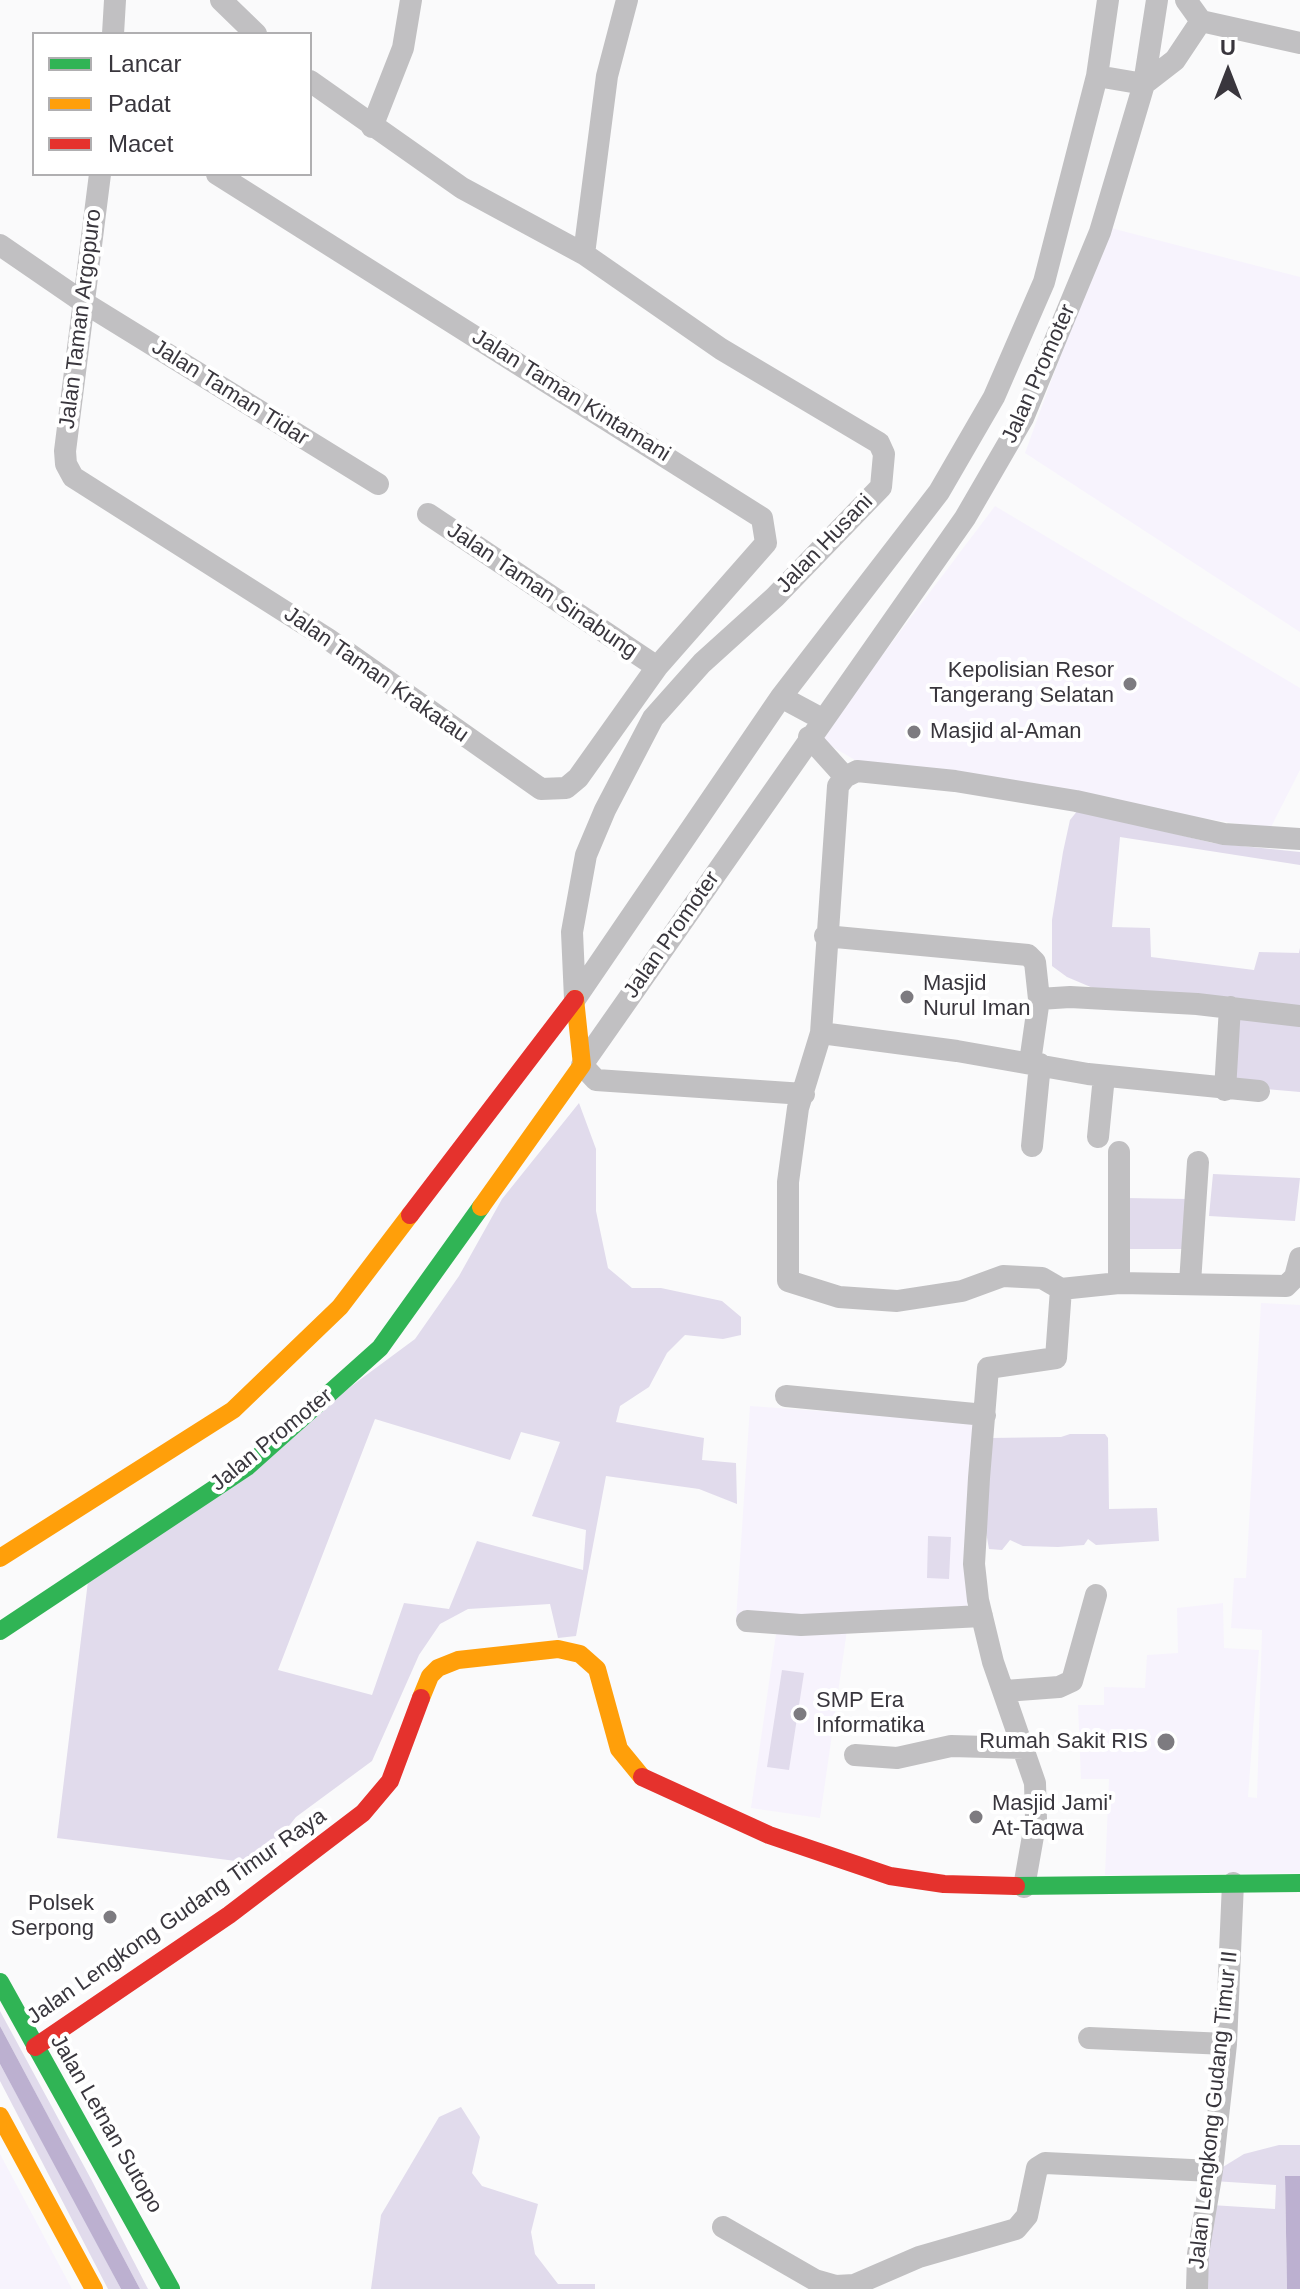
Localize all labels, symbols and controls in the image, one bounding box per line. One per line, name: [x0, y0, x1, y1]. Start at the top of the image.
legend: [32, 32, 312, 176]
north arrow: [1188, 32, 1268, 112]
text: U: [1220, 35, 1236, 60]
text: Lancar: [108, 50, 181, 77]
text: Padat: [108, 90, 171, 117]
text: Macet: [108, 130, 173, 157]
street label: Jalan Taman Argopuro: [54, 208, 108, 430]
street label: Jalan Promoter: [997, 300, 1081, 448]
street label: Jalan Taman Kintamani: [467, 324, 675, 468]
street label: Jalan Taman Tidar: [147, 334, 313, 452]
street label: Jalan Husani: [771, 489, 879, 599]
street label: Jalan Taman Sinabung: [442, 517, 642, 665]
street label: Jalan Taman Krakatau: [279, 601, 473, 749]
place label: Kepolisian Resor Tangerang Selatan: [929, 658, 1114, 710]
marker: Kepolisian Resor Tangerang Selatan: [1121, 675, 1139, 693]
place label: Masjid al-Aman: [930, 719, 1082, 745]
marker: Masjid al-Aman: [905, 723, 923, 741]
street label: Jalan Promoter: [618, 866, 726, 1004]
place label: Masjid Nurul Iman: [923, 971, 1031, 1022]
marker: Masjid Nurul Iman: [898, 988, 916, 1006]
street label: Jalan Promoter: [206, 1383, 338, 1497]
place label: SMP Era Informatika: [816, 1688, 925, 1740]
marker: SMP Era Informatika: [791, 1705, 809, 1723]
place label: Rumah Sakit RIS: [979, 1729, 1148, 1755]
marker: Rumah Sakit RIS: [1155, 1731, 1177, 1753]
place label: Masjid Jami' At-Taqwa: [992, 1791, 1112, 1842]
street label: Jalan Lengkong Gudang Timur Raya: [22, 1803, 332, 2031]
marker: Masjid Jami' At-Taqwa: [967, 1808, 985, 1826]
place label: Polsek Serpong: [11, 1891, 94, 1942]
marker: Polsek Serpong: [101, 1908, 119, 1926]
street label: Jalan Lengkong Gudang Timur II: [1184, 1950, 1244, 2270]
street label: Jalan Letnan Sutopo: [44, 2030, 168, 2218]

